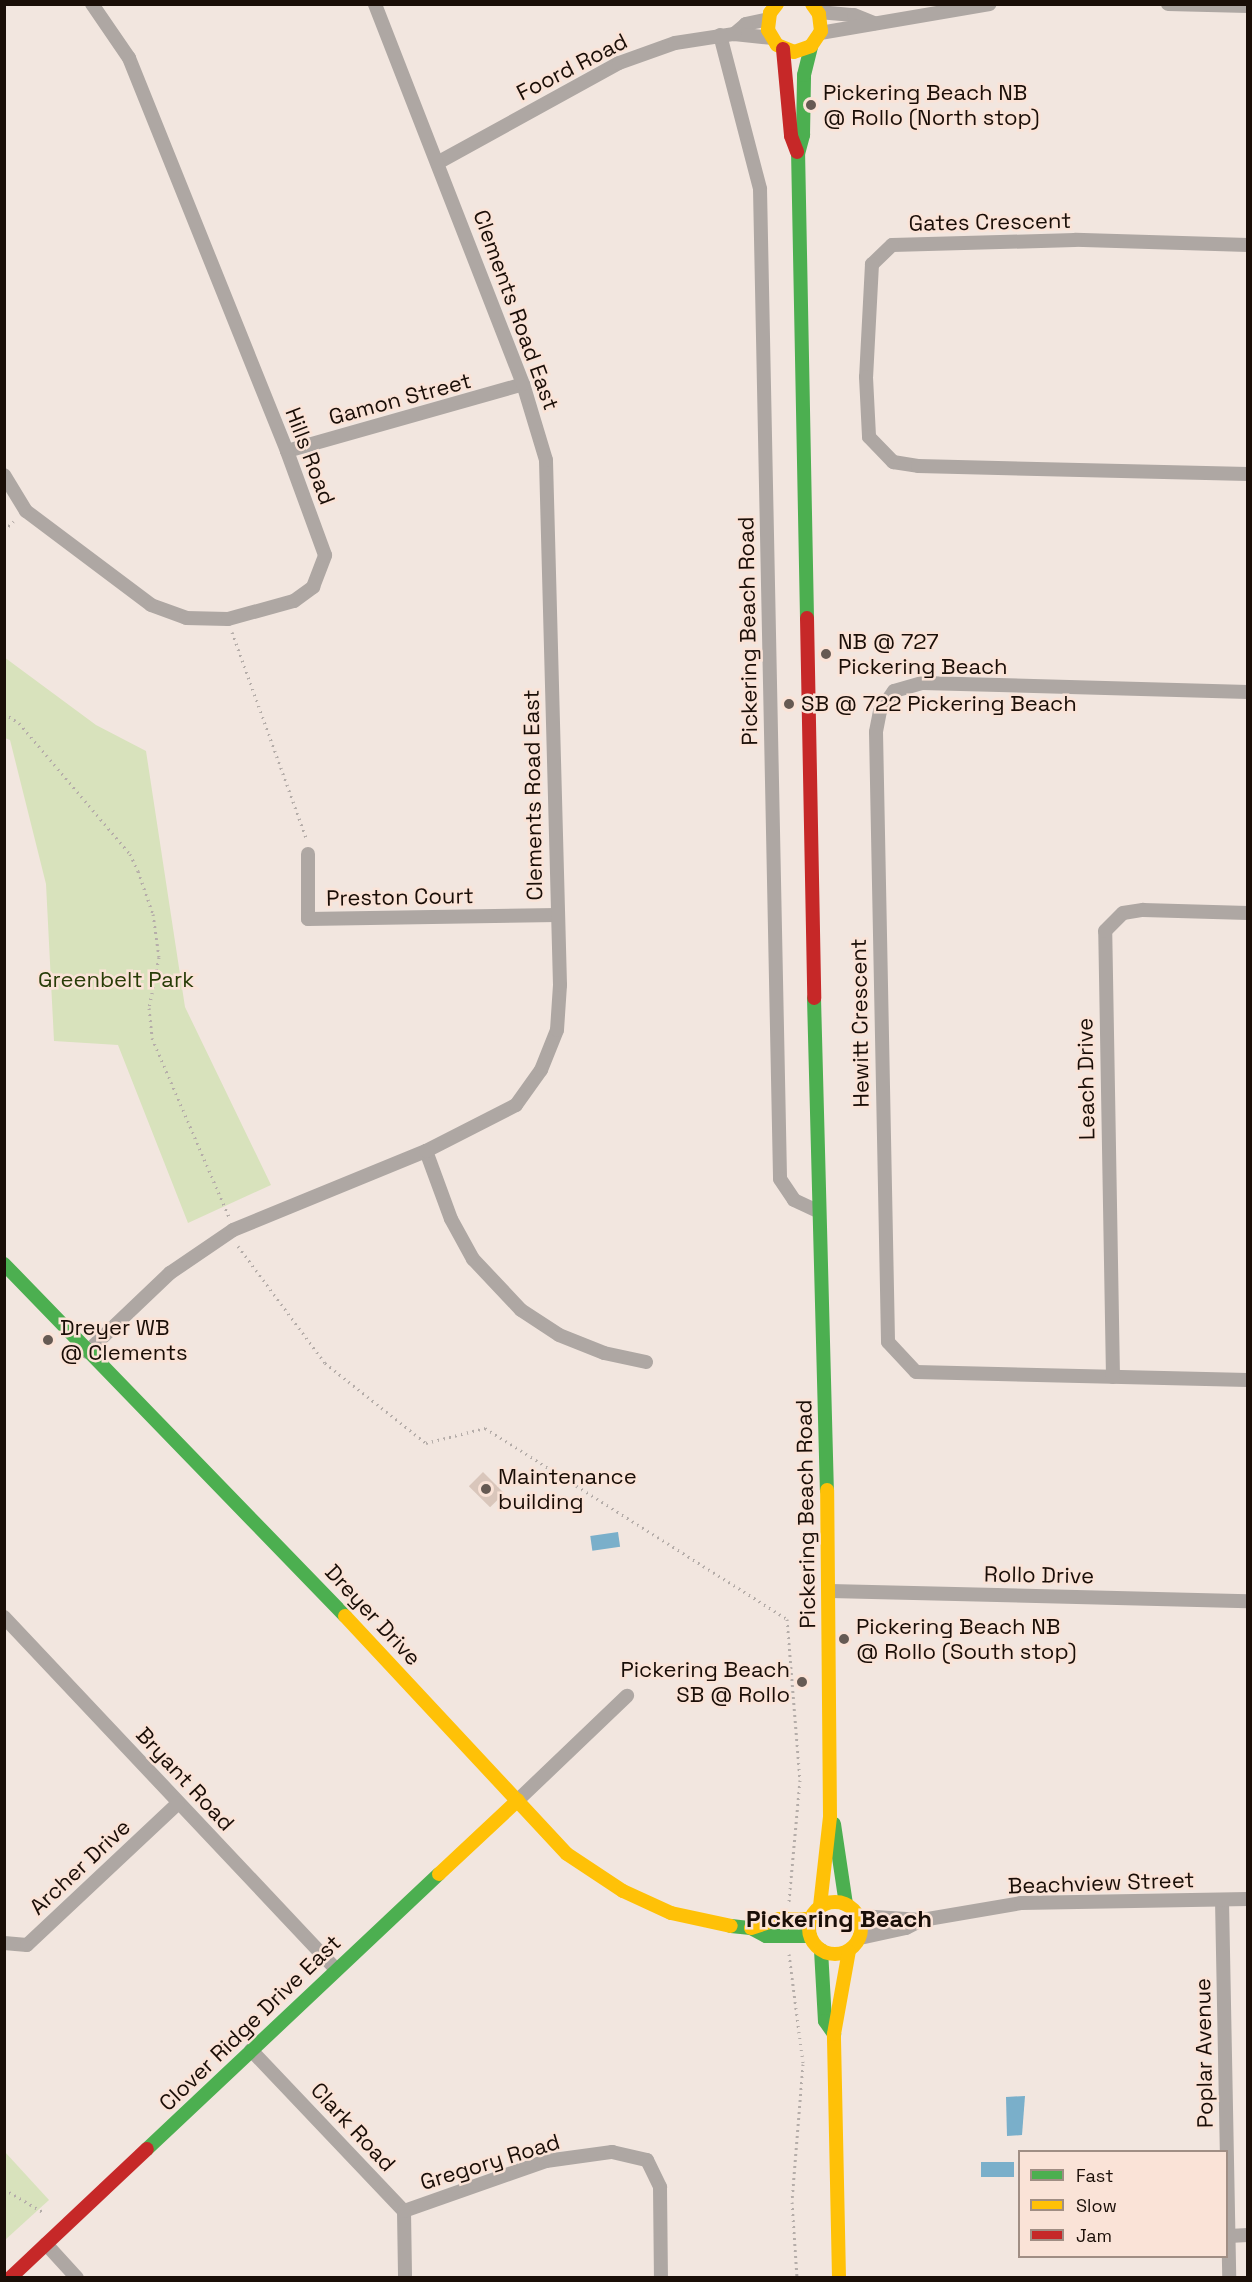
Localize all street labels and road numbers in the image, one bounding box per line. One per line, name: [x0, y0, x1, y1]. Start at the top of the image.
street label: Foord Road: [512, 28, 632, 106]
street label: Clements Road East: [467, 206, 565, 414]
street label: Gates Crescent: [908, 207, 1072, 237]
street label: Gamon Street: [326, 367, 474, 431]
street label: Hills Road: [279, 404, 341, 508]
street label: Pickering Beach Road: [733, 516, 763, 746]
street label: Clements Road East: [518, 689, 548, 901]
street label: Preston Court: [326, 883, 474, 911]
street label: Hewitt Crescent: [845, 938, 875, 1108]
street label: Leach Drive: [1072, 1018, 1100, 1140]
street label: Pickering Beach Road: [791, 1399, 821, 1629]
street label: Dreyer Drive: [319, 1559, 427, 1671]
street label: Rollo Drive: [984, 1561, 1094, 1589]
street label: Bryant Road: [130, 1722, 240, 1836]
street label: Archer Drive: [24, 1814, 136, 1920]
street label: Beachview Street: [1007, 1867, 1195, 1899]
street label: Clover Ridge Drive East: [154, 1929, 346, 2117]
street label: Poplar Avenue: [1189, 1978, 1219, 2128]
street label: Clark Road: [305, 2077, 401, 2177]
street label: Gregory Road: [417, 2128, 563, 2196]

